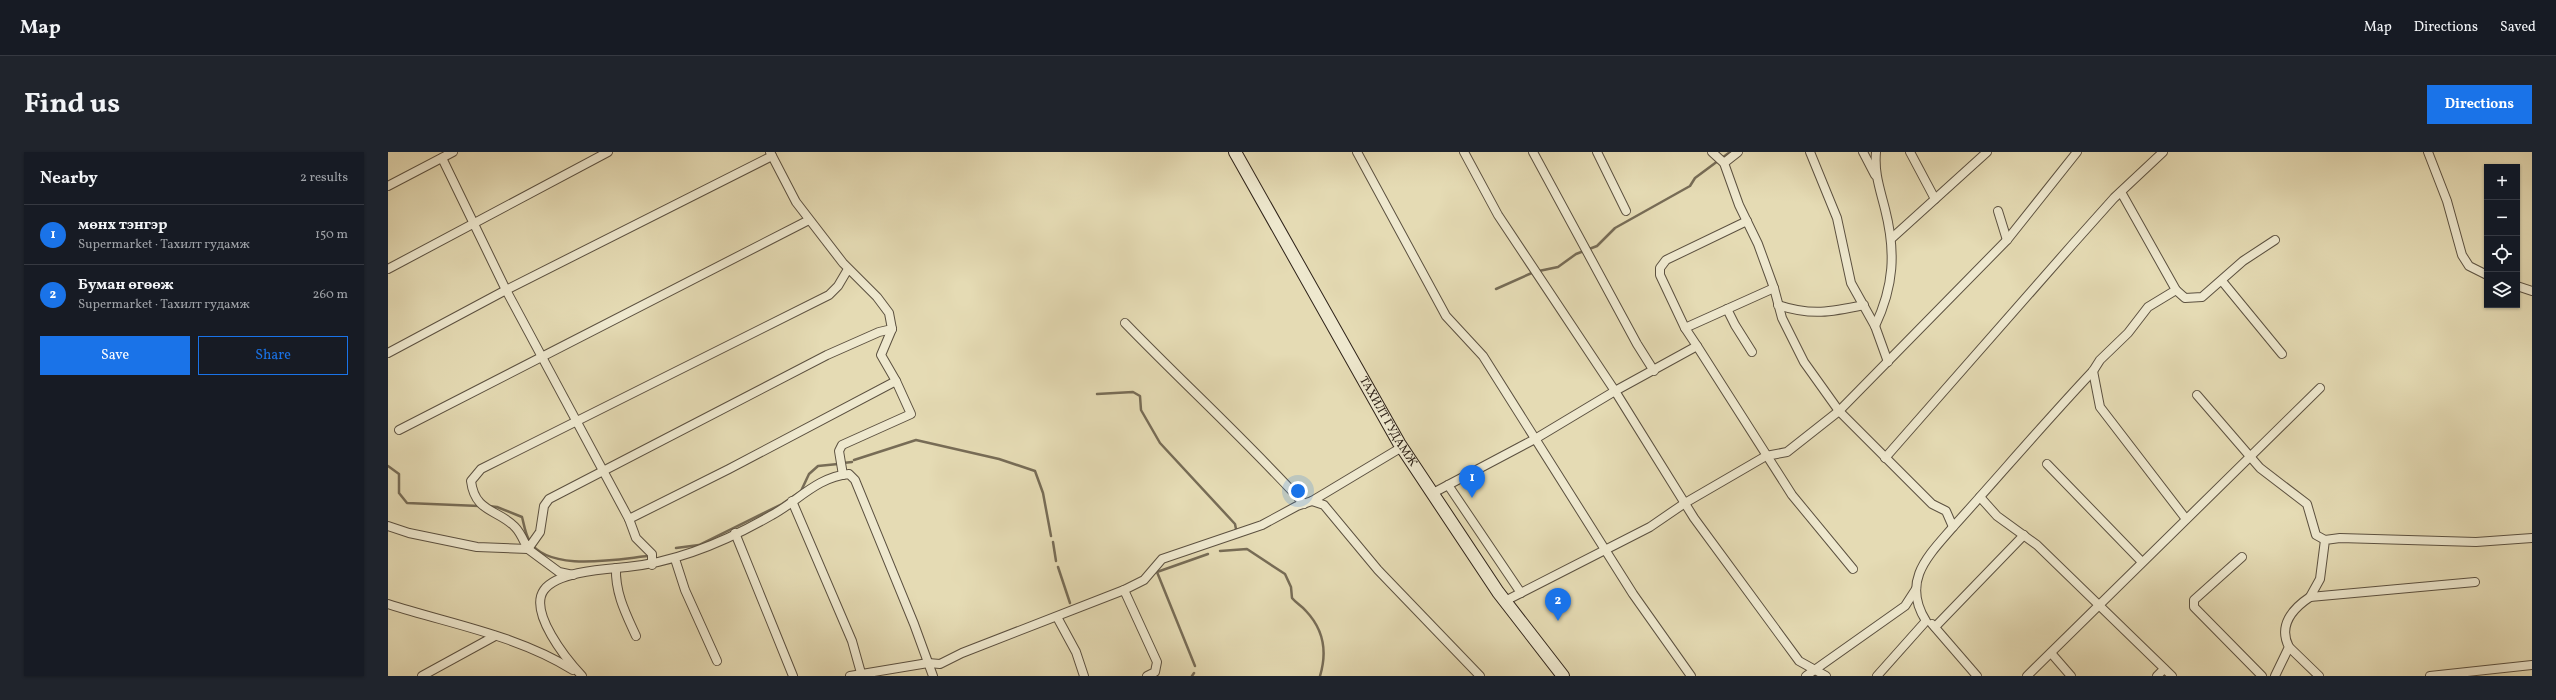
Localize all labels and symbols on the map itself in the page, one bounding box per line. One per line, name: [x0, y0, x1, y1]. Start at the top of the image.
street label: ТАХИЛТ ГУДАМЖ: [1355, 374, 1421, 470]
pin: 1: [1459, 465, 1485, 498]
your location: [1288, 481, 1308, 501]
pin: 2: [1545, 588, 1571, 621]

